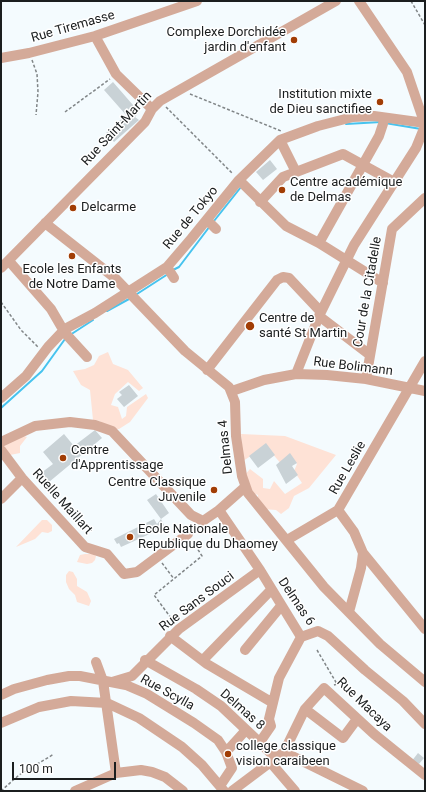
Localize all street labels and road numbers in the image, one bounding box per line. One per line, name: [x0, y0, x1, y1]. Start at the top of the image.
street label: Rue Tiremasse: [29, 8, 117, 46]
street label: Rue Saint-Martin: [79, 89, 155, 169]
street label: Rue de Tokyo: [160, 183, 222, 253]
street label: Cour de la Citadelle: [351, 236, 385, 348]
street label: Rue Bolimann: [312, 354, 394, 380]
street label: Delmas 4: [215, 419, 237, 475]
street label: Rue Leslie: [326, 439, 370, 497]
street label: Ruelle Maillart: [29, 466, 95, 538]
street label: Rue Sans Souci: [157, 569, 237, 635]
street label: Delmas 6: [274, 575, 318, 629]
street label: Rue Scylla: [137, 672, 197, 714]
street label: Rue Macaya: [333, 675, 395, 735]
street label: Delmas 8: [216, 686, 268, 734]

